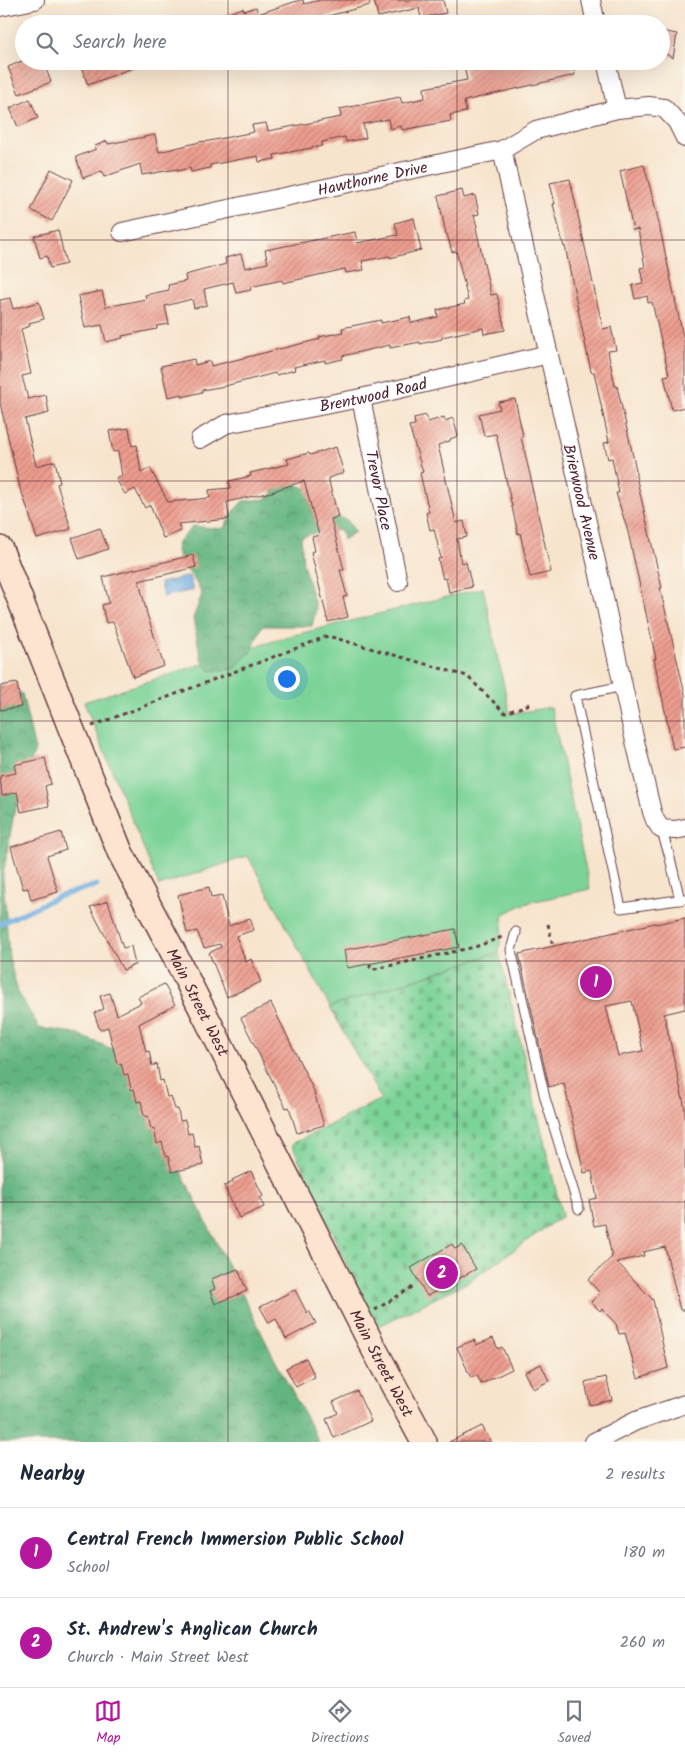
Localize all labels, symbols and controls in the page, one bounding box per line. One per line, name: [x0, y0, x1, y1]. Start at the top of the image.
search box: [15, 15, 670, 70]
text: Search here: [73, 28, 167, 58]
icon: search: [33, 29, 61, 57]
street label: Hawthorne Drive: [315, 155, 430, 203]
street label: Brentwood Road: [318, 372, 431, 420]
street label: Brierwood Avenue: [556, 442, 606, 563]
street label: Trevor Place: [358, 448, 398, 533]
your location: [274, 666, 300, 692]
street label: Main Street West: [159, 944, 235, 1062]
pin: 1: [580, 963, 612, 1001]
pin: 2: [426, 1254, 458, 1292]
street label: Main Street West: [342, 1305, 420, 1423]
text: Nearby: [20, 1458, 85, 1491]
text: 2 results: [605, 1462, 665, 1487]
text: Central French Immersion Public School: [67, 1525, 404, 1555]
text: 1: [34, 1540, 38, 1565]
text: 180 m: [623, 1540, 665, 1565]
text: School: [67, 1555, 110, 1580]
text: St. Andrew's Anglican Church: [67, 1615, 318, 1645]
text: 2: [31, 1630, 41, 1655]
text: 260 m: [620, 1630, 665, 1655]
text: Church · Main Street West: [67, 1645, 249, 1670]
tab: Map: [94, 1697, 122, 1749]
tab: Directions: [311, 1697, 369, 1749]
tab: Saved: [557, 1697, 591, 1749]

